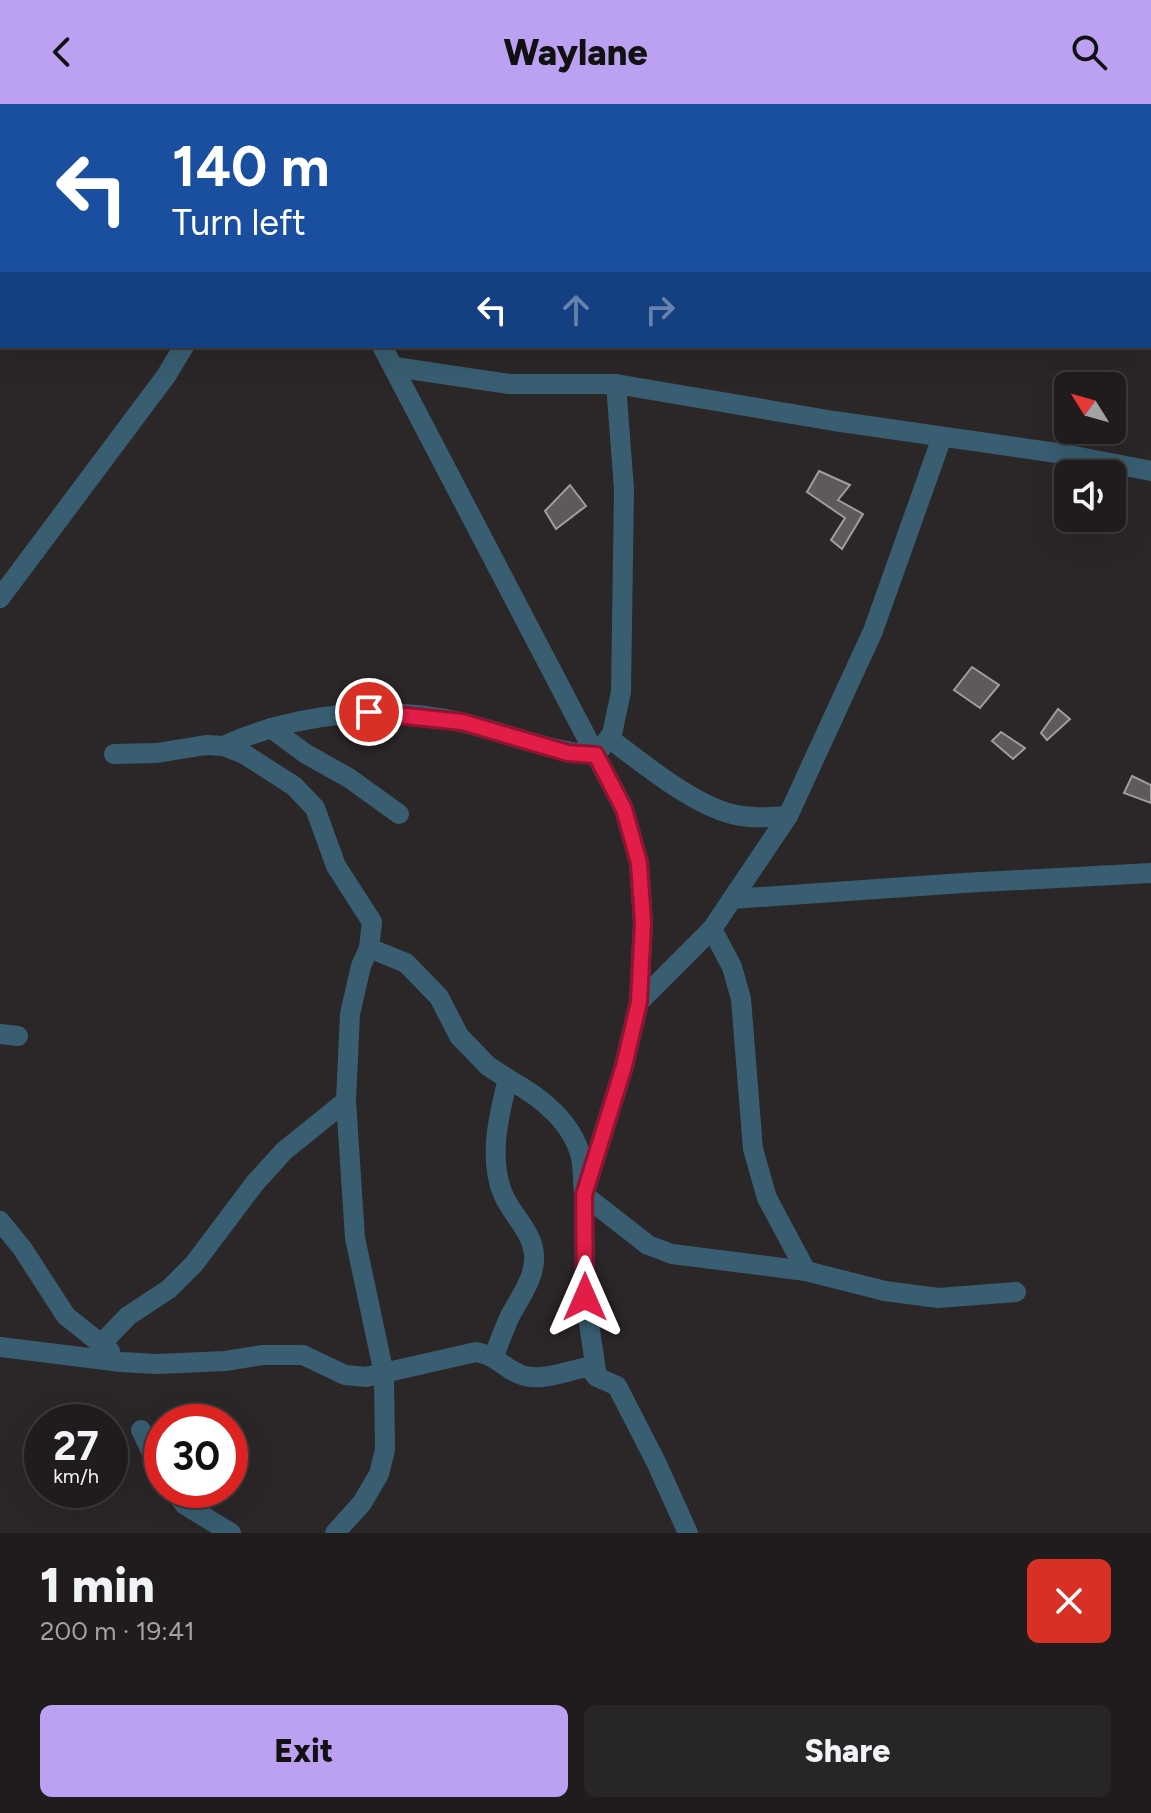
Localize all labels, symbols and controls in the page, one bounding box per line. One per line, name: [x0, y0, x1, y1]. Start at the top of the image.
icon: back: [40, 30, 84, 74]
icon: search: [1067, 30, 1111, 74]
text: Waylane: [503, 31, 648, 74]
text: 140 m: [172, 133, 330, 200]
icon: left: [40, 136, 144, 240]
text: Turn left: [172, 201, 306, 244]
icon: left: [470, 288, 514, 332]
icon: ahead: [554, 288, 598, 332]
icon: right: [638, 288, 682, 332]
north arrow: [1054, 372, 1126, 444]
map controls: [1054, 372, 1126, 532]
button: sound: [1054, 460, 1126, 532]
pin: [335, 678, 403, 746]
icon: arrive: [347, 690, 391, 734]
position arrow: [543, 1255, 627, 1339]
speed limit sign: 30: [144, 1404, 248, 1508]
text: 27: [53, 1422, 99, 1470]
text: km/h: [53, 1464, 99, 1488]
text: 1 min: [40, 1556, 155, 1614]
button: close: [1027, 1559, 1111, 1643]
text: 200 m · 19:41: [40, 1615, 195, 1647]
button: Exit: [40, 1705, 568, 1797]
button: Share: [584, 1705, 1111, 1797]

